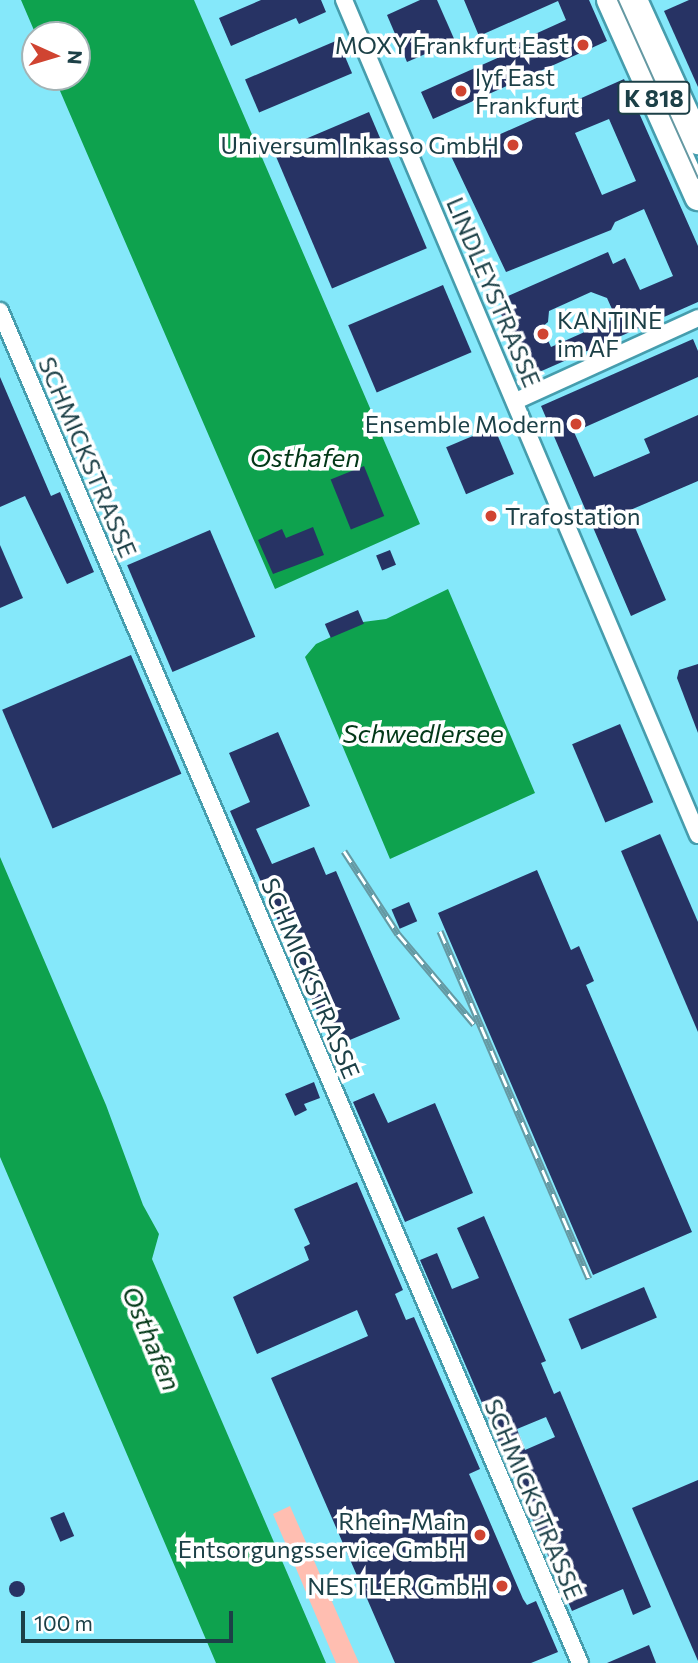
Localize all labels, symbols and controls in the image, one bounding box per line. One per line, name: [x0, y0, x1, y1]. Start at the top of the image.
north arrow: [21, 21, 91, 91]
place label: MOXY Frankfurt East: [335, 31, 569, 59]
marker: MOXY Frankfurt East: [575, 37, 591, 53]
text: N: [63, 49, 87, 65]
place label: lyf East Frankfurt: [475, 63, 579, 119]
road number: K 818: [617, 78, 691, 118]
marker: lyf East Frankfurt: [453, 83, 469, 99]
place label: Universum Inkasso GmbH: [220, 131, 499, 159]
marker: Universum Inkasso GmbH: [505, 137, 521, 153]
street label: LINDLEYSTRASSE: [441, 193, 547, 391]
place label: KANTINE im AF: [557, 306, 662, 362]
marker: KANTINE im AF: [535, 326, 551, 342]
street label: SCHMICKSTRASSE: [33, 352, 143, 562]
place label: Ensemble Modern: [365, 410, 562, 438]
marker: Ensemble Modern: [568, 416, 584, 432]
water label: Osthafen: [250, 441, 360, 473]
place label: Trafostation: [505, 502, 641, 530]
marker: Trafostation: [483, 508, 499, 524]
water label: Schwedlersee: [342, 717, 504, 749]
street label: SCHMICKSTRASSE: [256, 873, 366, 1083]
water label: Osthafen: [116, 1281, 188, 1395]
street label: SCHMICKSTRASSE: [479, 1394, 589, 1604]
place label: Rhein-Main Entsorgungsservice GmbH: [178, 1507, 466, 1563]
marker: Rhein-Main Entsorgungsservice GmbH: [472, 1527, 488, 1543]
place label: NESTLER GmbH: [307, 1572, 488, 1600]
marker: NESTLER GmbH: [494, 1578, 510, 1594]
scale bar: [24, 1596, 236, 1640]
text: 100 m: [34, 1610, 93, 1635]

